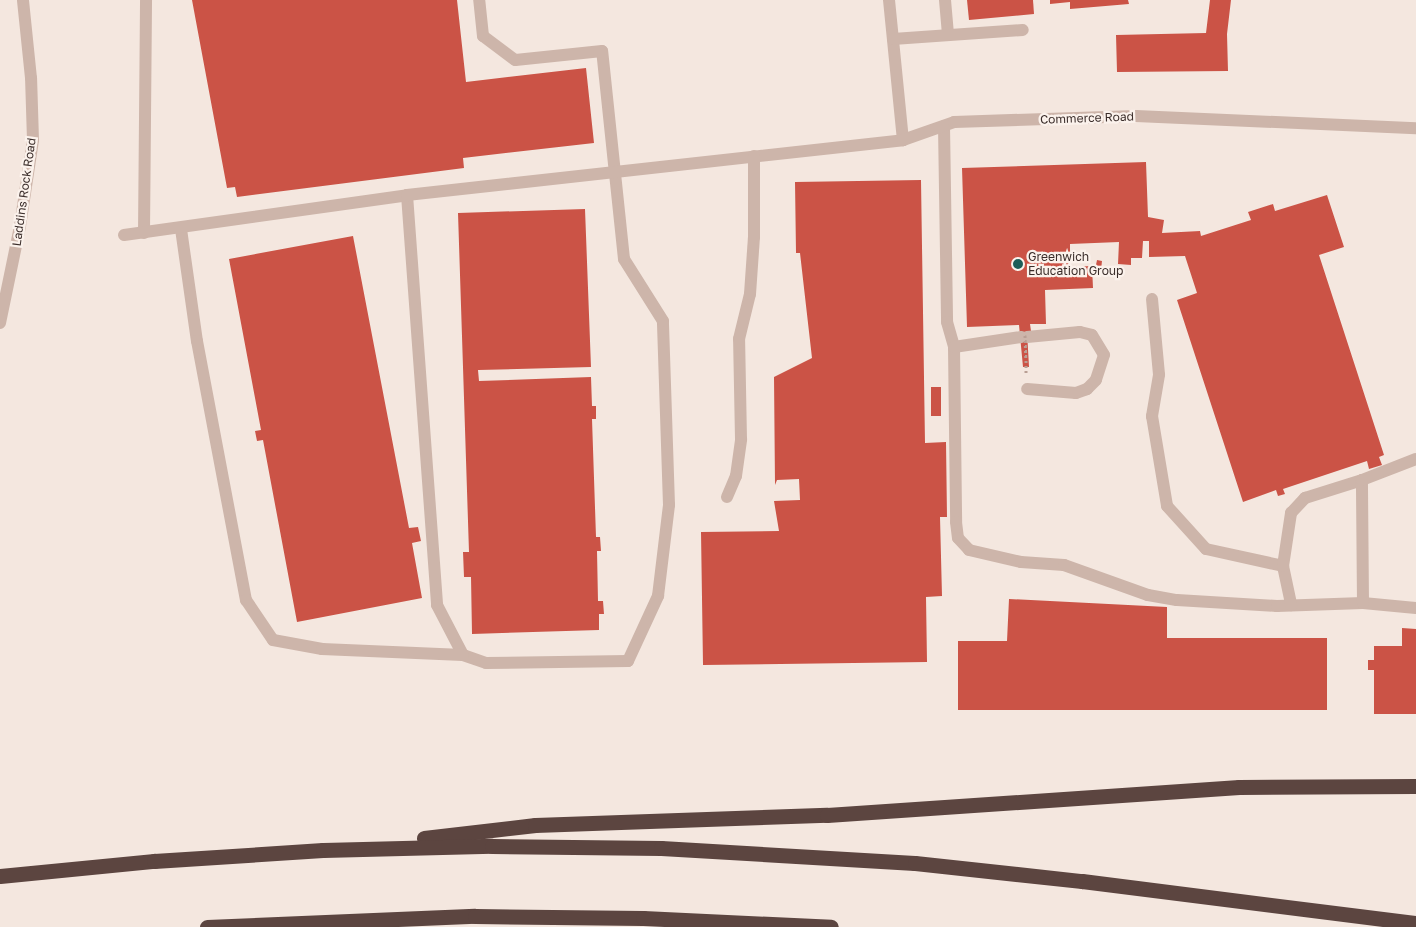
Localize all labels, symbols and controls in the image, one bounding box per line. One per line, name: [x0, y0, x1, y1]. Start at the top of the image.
street label: Commerce Road: [1040, 109, 1134, 127]
street label: Laddins Rock Road: [9, 137, 39, 247]
place label: Greenwich Education Group: [1028, 250, 1123, 278]
marker: Greenwich Education Group: [1012, 258, 1024, 270]

